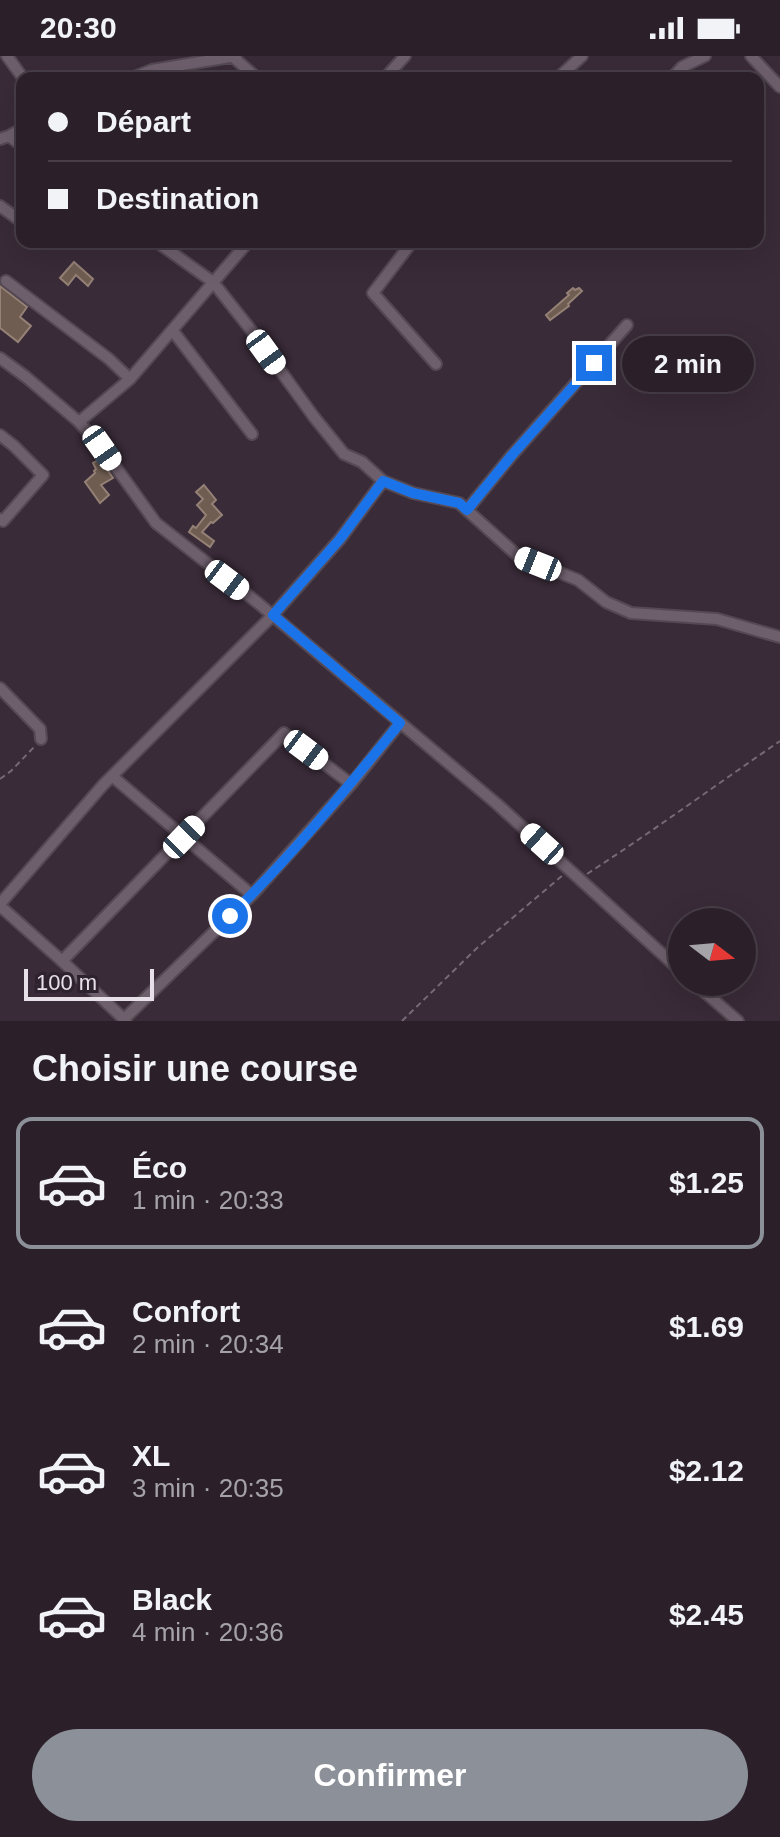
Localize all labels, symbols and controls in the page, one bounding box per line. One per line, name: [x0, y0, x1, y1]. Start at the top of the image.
text: 20:30: [40, 11, 117, 44]
text: Départ: [96, 105, 191, 138]
text: Destination: [96, 182, 259, 215]
car: [242, 326, 290, 378]
callout: 2 min: [622, 335, 754, 391]
route end: [576, 345, 612, 381]
text: 2 min: [654, 349, 722, 379]
car: [78, 421, 126, 475]
car: [511, 544, 565, 584]
car: [201, 556, 253, 604]
car: [280, 726, 332, 774]
car: [159, 811, 209, 863]
car: [516, 819, 568, 869]
route start: [212, 898, 248, 934]
north arrow: [668, 908, 756, 996]
map controls: [668, 908, 756, 996]
scale bar: [24, 965, 154, 1001]
text: 100 m: [36, 970, 97, 995]
text: Choisir une course: [32, 1048, 358, 1089]
icon: car: [36, 1147, 108, 1219]
text: Éco: [132, 1151, 187, 1184]
text: $1.25: [669, 1166, 744, 1199]
text: 1 min · 20:33: [132, 1185, 284, 1215]
icon: car: [36, 1291, 108, 1363]
text: Confort: [132, 1295, 240, 1328]
text: $1.69: [669, 1310, 744, 1343]
text: 2 min · 20:34: [132, 1329, 284, 1359]
icon: car: [36, 1435, 108, 1507]
text: XL: [132, 1439, 170, 1472]
text: $2.12: [669, 1454, 744, 1487]
text: 3 min · 20:35: [132, 1473, 284, 1503]
icon: car: [36, 1579, 108, 1651]
text: Black: [132, 1583, 212, 1616]
text: $2.45: [669, 1598, 744, 1631]
text: 4 min · 20:36: [132, 1617, 284, 1647]
button: Confirmer: [32, 1729, 748, 1821]

